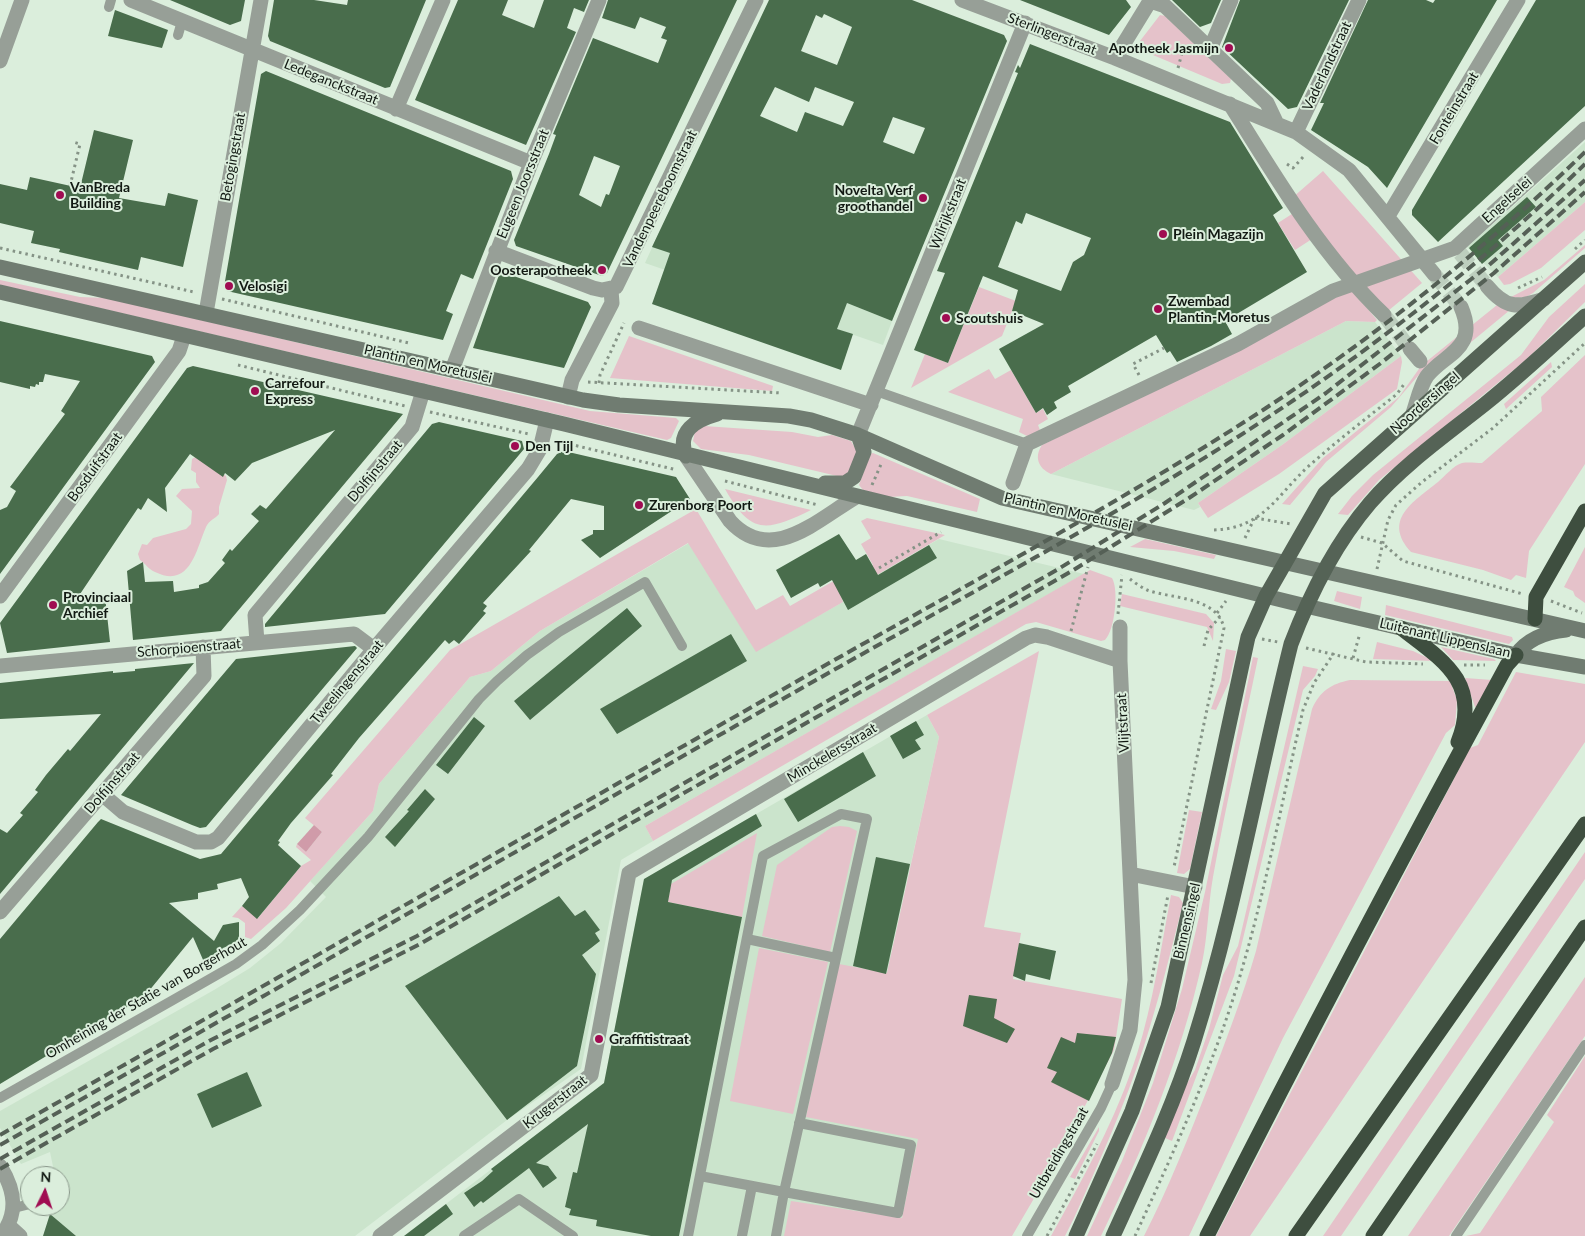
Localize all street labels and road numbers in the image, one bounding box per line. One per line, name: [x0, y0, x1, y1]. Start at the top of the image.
street label: Sterlingerstraat: [1005, 9, 1099, 59]
street label: Vaderlandstraat: [1299, 19, 1355, 113]
street label: Ledeganckstraat: [281, 55, 381, 109]
street label: Fonteinstraat: [1426, 69, 1482, 147]
street label: Betogingstraat: [217, 111, 249, 203]
street label: Eugeen Joorsstraat: [493, 127, 553, 241]
street label: Vandenpeereboomstraat: [619, 127, 701, 271]
street label: Engelselei: [1479, 173, 1535, 227]
street label: Wilrijkstraat: [926, 176, 970, 252]
street label: Plantin en Moretuslei: [362, 341, 494, 387]
street label: Noordersingel: [1387, 368, 1463, 438]
street label: Bosduifstraat: [64, 429, 126, 505]
street label: Dolfijnstraat: [344, 437, 406, 505]
street label: Plantin en Moretuslei: [1002, 489, 1134, 535]
street label: Luitenant Lippenslaan: [1378, 615, 1512, 661]
street label: Schorpioenstraat: [136, 635, 242, 661]
street label: Tweelingenstraat: [307, 637, 387, 727]
street label: Vlijtstraat: [1113, 693, 1133, 753]
street label: Minckelersstraat: [784, 720, 880, 786]
street label: Dolfijnstraat: [81, 749, 143, 817]
street label: Binnensingel: [1170, 881, 1204, 961]
street label: Omheining der Statie van Borgerhout: [43, 933, 249, 1063]
street label: Krugerstraat: [520, 1072, 590, 1132]
street label: Uitbreidingstraat: [1026, 1104, 1092, 1202]

